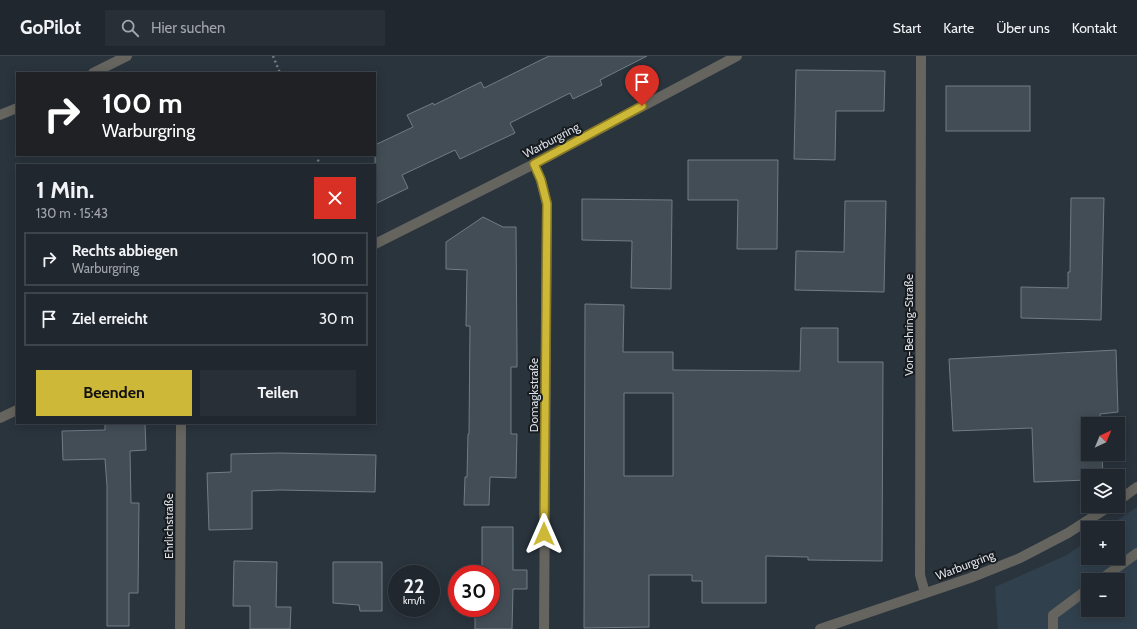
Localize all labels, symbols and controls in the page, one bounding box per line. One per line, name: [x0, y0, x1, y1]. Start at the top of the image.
search box: [105, 10, 385, 46]
text: GoPilot: [20, 16, 81, 39]
icon: search: [119, 17, 141, 39]
text: Hier suchen: [151, 19, 225, 37]
text: Start: [893, 19, 921, 37]
text: Karte: [943, 19, 974, 37]
text: Über uns: [996, 19, 1050, 37]
text: Kontakt: [1072, 19, 1117, 37]
pin: [625, 65, 659, 106]
icon: arrive: [631, 71, 653, 93]
text: 100 m: [102, 86, 183, 120]
icon: right: [36, 88, 88, 140]
street label: Warburgring: [520, 118, 583, 161]
text: Warburgring: [102, 120, 195, 142]
text: 1 Min.: [36, 175, 94, 204]
button: close: [314, 177, 356, 219]
text: 130 m · 15:43: [36, 205, 108, 221]
text: Rechts abbiegen: [72, 242, 178, 260]
icon: right: [38, 248, 60, 270]
text: 100 m: [312, 250, 354, 268]
text: Warburgring: [72, 260, 139, 276]
street label: Von-Behring-Straße: [901, 274, 916, 376]
icon: arrive: [38, 308, 60, 330]
text: Ziel erreicht: [72, 310, 148, 328]
text: 30 m: [319, 310, 354, 328]
street label: Domagkstraße: [526, 358, 541, 432]
button: Beenden: [36, 370, 192, 416]
button: Teilen: [200, 370, 356, 416]
north arrow: [1081, 417, 1125, 461]
map controls: [1081, 417, 1125, 617]
button: layers: [1081, 469, 1125, 513]
street label: Ehrlichstraße: [161, 493, 176, 559]
position arrow: [523, 513, 565, 555]
button: +: [1081, 521, 1125, 565]
street label: Warburgring: [933, 547, 998, 583]
speed limit sign: 30: [448, 565, 500, 617]
button: −: [1081, 573, 1125, 617]
text: 22: [403, 574, 425, 598]
text: km/h: [403, 594, 425, 607]

